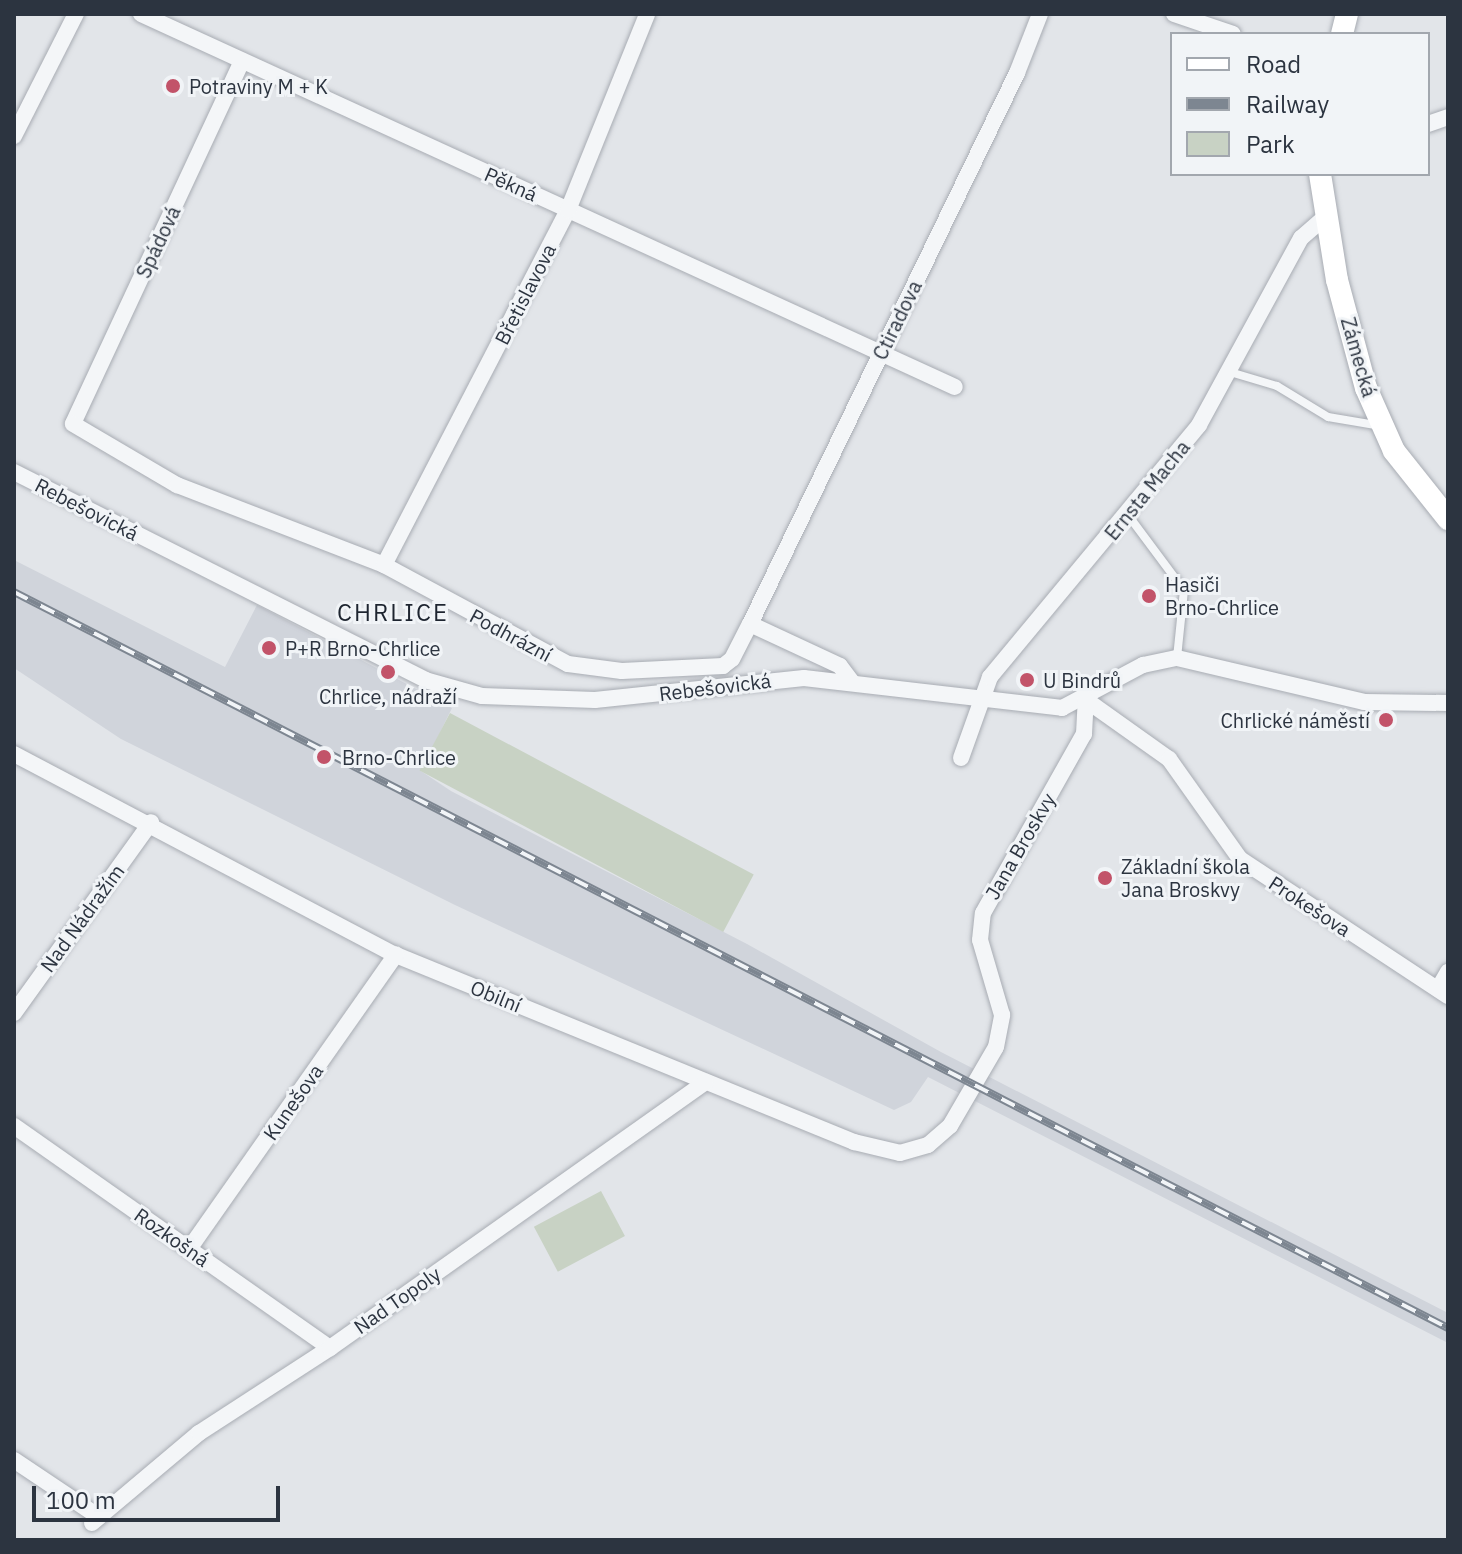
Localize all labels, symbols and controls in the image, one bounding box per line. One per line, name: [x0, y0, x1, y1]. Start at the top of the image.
legend: [1170, 32, 1430, 176]
text: Road: [1246, 48, 1301, 80]
place label: Potraviny M + K: [189, 74, 328, 98]
marker: Potraviny M + K: [164, 77, 182, 95]
text: Railway: [1246, 88, 1329, 120]
text: Park: [1246, 128, 1295, 160]
street label: Pěkná: [481, 162, 541, 206]
street label: Spádová: [131, 202, 185, 282]
street label: Břetislavova: [489, 240, 561, 348]
street label: Ctiradova: [868, 276, 926, 364]
street label: Zámecká: [1336, 314, 1382, 400]
street label: Ernsta Macha: [1099, 435, 1195, 545]
street label: Rebešovická: [31, 473, 143, 545]
place label: Hasiči Brno-Chrlice: [1165, 572, 1279, 619]
marker: Hasiči Brno-Chrlice: [1140, 587, 1158, 605]
district label: CHRLICE: [337, 599, 449, 627]
street label: Podhrázní: [466, 603, 556, 667]
place label: P+R Brno-Chrlice: [285, 636, 441, 660]
marker: P+R Brno-Chrlice: [260, 639, 278, 657]
marker: Chrlice, nádraží: [379, 663, 397, 681]
street label: Rebešovická: [658, 668, 772, 706]
place label: U Bindrů: [1043, 668, 1121, 692]
marker: U Bindrů: [1018, 671, 1036, 689]
place label: Chrlice, nádraží: [319, 684, 457, 708]
place label: Chrlické náměstí: [1220, 708, 1370, 732]
marker: Chrlické náměstí: [1377, 711, 1395, 729]
place label: Brno-Chrlice: [342, 745, 456, 769]
marker: Brno-Chrlice: [313, 746, 335, 768]
street label: Jana Broskvy: [980, 788, 1060, 904]
place label: Základní škola Jana Broskvy: [1121, 854, 1250, 901]
street label: Nad Nádražím: [35, 859, 129, 977]
marker: Základní škola Jana Broskvy: [1096, 869, 1114, 887]
street label: Prokešova: [1265, 871, 1355, 941]
street label: Obilní: [467, 975, 525, 1017]
street label: Kunešova: [258, 1059, 328, 1145]
street label: Rozkošná: [130, 1202, 214, 1272]
street label: Nad Topoly: [349, 1261, 445, 1339]
scale bar: [36, 1470, 284, 1520]
text: 100 m: [46, 1484, 116, 1516]

